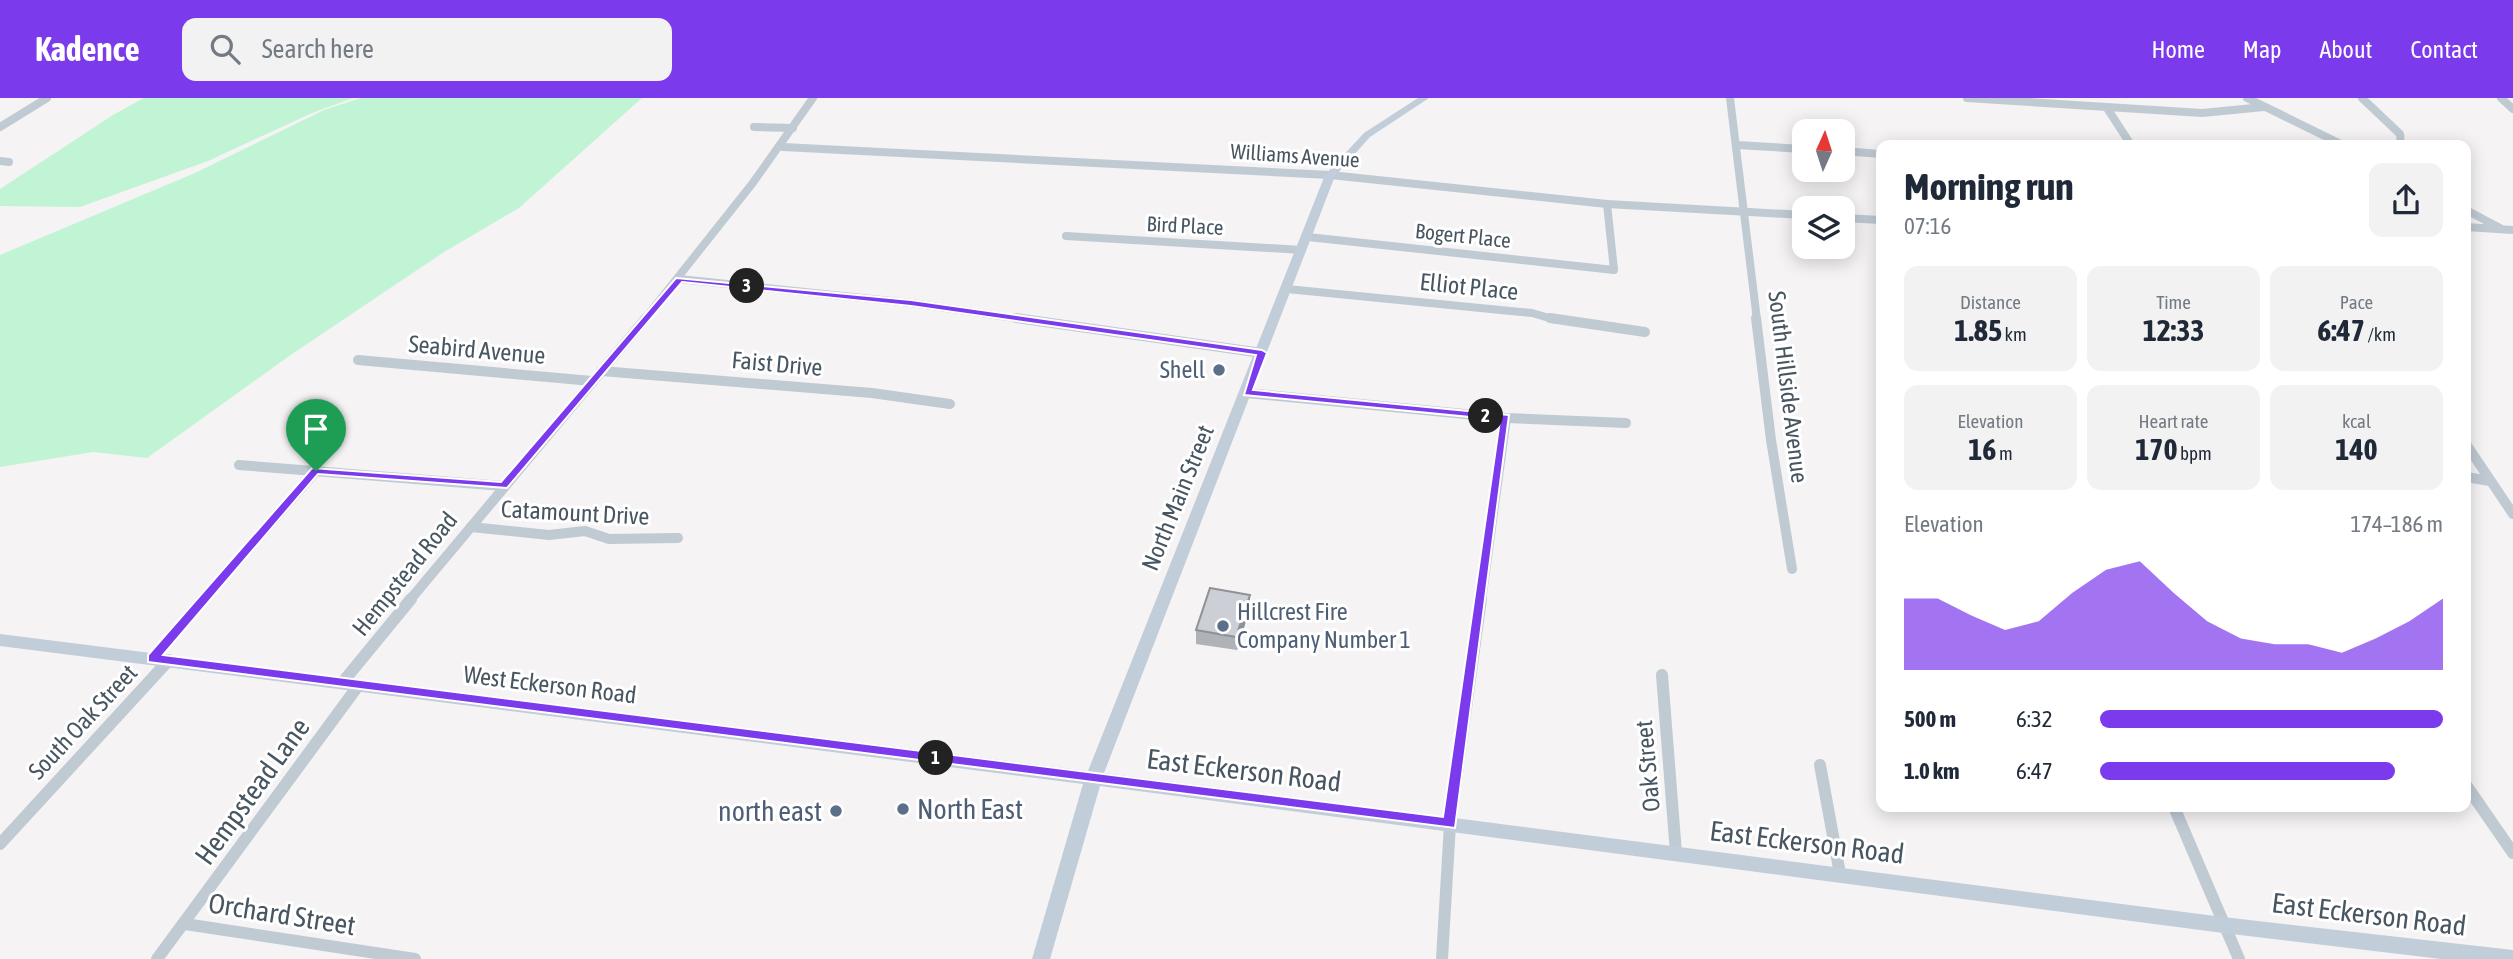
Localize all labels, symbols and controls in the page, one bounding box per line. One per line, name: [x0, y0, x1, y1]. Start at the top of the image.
search box: [182, 18, 672, 81]
text: Kadence: [35, 30, 140, 68]
icon: search: [206, 30, 244, 68]
text: Search here: [262, 34, 374, 64]
text: Home: [2151, 36, 2205, 63]
text: Map: [2243, 36, 2281, 63]
text: About: [2319, 36, 2372, 63]
text: Contact: [2410, 36, 2478, 63]
north arrow: [1792, 119, 1855, 182]
map controls: [1792, 119, 1855, 259]
street label: Williams Avenue: [1230, 139, 1360, 171]
button: share: [2369, 163, 2443, 237]
text: Morning run: [1904, 165, 2074, 208]
button: layers: [1792, 196, 1855, 259]
street label: Bird Place: [1146, 211, 1224, 239]
text: 07:16: [1904, 213, 1951, 239]
street label: Bogert Place: [1414, 218, 1512, 252]
pin: 3: [730, 268, 764, 304]
street label: Elliot Place: [1418, 268, 1520, 305]
text: 3: [742, 274, 751, 296]
street label: South Hillside Avenue: [1763, 290, 1814, 484]
text: Distance: [1960, 291, 2021, 313]
text: Time: [2156, 291, 2191, 313]
text: Pace: [2340, 291, 2373, 313]
text: 1.85: [1954, 313, 2002, 347]
text: 12:33: [2143, 313, 2204, 347]
text: 6:47: [2317, 313, 2365, 347]
text: km: [2002, 323, 2027, 345]
text: /km: [2365, 323, 2396, 345]
street label: Seabird Avenue: [408, 330, 547, 369]
street label: Faist Drive: [730, 346, 824, 381]
place label: Shell: [1160, 356, 1206, 383]
marker: Shell: [1211, 362, 1227, 378]
pin: 2: [1468, 398, 1504, 434]
pin: [286, 399, 346, 471]
text: 2: [1481, 404, 1490, 426]
icon: arrive: [297, 410, 335, 448]
text: Elevation: [1958, 410, 2023, 432]
text: Heart rate: [2139, 410, 2208, 432]
text: kcal: [2342, 410, 2371, 432]
street label: North Main Street: [1136, 421, 1219, 574]
text: 16: [1968, 432, 1996, 466]
text: 170: [2135, 432, 2178, 466]
text: 140: [2335, 432, 2378, 466]
text: m: [1996, 442, 2013, 464]
text: bpm: [2178, 442, 2212, 464]
street label: Catamount Drive: [500, 495, 650, 530]
street label: Hempstead Road: [347, 506, 463, 641]
text: Elevation: [1904, 511, 1984, 537]
text: 174–186 m: [2350, 511, 2443, 537]
place label: Hillcrest Fire Company Number 1: [1237, 598, 1411, 653]
marker: Hillcrest Fire Company Number 1: [1215, 618, 1231, 634]
street label: South Oak Street: [23, 659, 143, 784]
street label: West Eckerson Road: [462, 661, 638, 709]
text: 500 m: [1904, 706, 1956, 732]
text: 6:32: [2016, 706, 2053, 732]
street label: Hempstead Lane: [188, 712, 316, 870]
street label: Oak Street: [1630, 719, 1665, 813]
pin: 1: [918, 740, 954, 776]
street label: East Eckerson Road: [1145, 742, 1343, 798]
text: 1: [931, 746, 940, 768]
text: 1.0 km: [1904, 758, 1960, 784]
text: 6:47: [2016, 758, 2053, 784]
place label: North East: [917, 793, 1023, 825]
place label: north east: [718, 795, 822, 827]
marker: North East: [895, 801, 911, 817]
marker: north east: [828, 803, 844, 819]
street label: East Eckerson Road: [1708, 814, 1906, 870]
street label: East Eckerson Road: [2270, 886, 2468, 942]
street label: Orchard Street: [206, 887, 358, 941]

